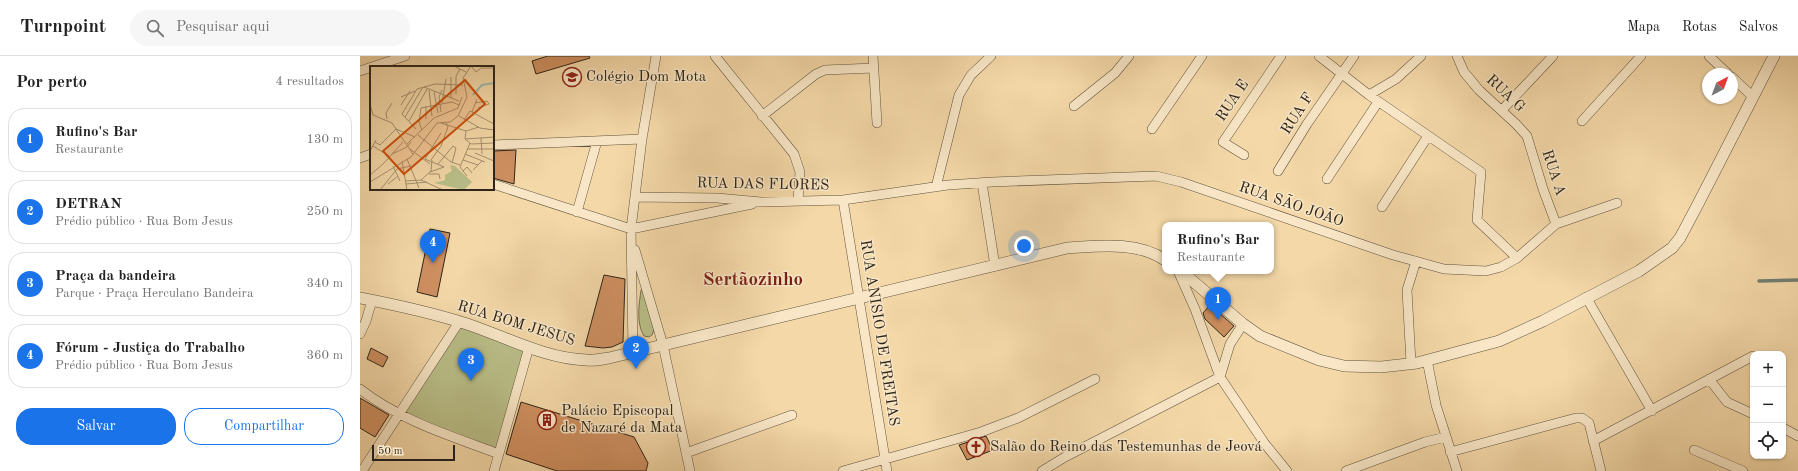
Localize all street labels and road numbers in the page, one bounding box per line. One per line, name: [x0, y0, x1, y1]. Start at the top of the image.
street label: RUA G: [1483, 73, 1527, 116]
street label: RUA E: [1214, 78, 1252, 124]
street label: RUA F: [1279, 91, 1317, 137]
street label: RUA A: [1539, 148, 1568, 198]
street label: RUA DAS FLORES: [696, 176, 830, 194]
street label: RUA SÃO JOÃO: [1237, 177, 1346, 230]
street label: RUA ANISIO DE FREITAS: [857, 239, 901, 427]
street label: RUA BOM JESUS: [455, 299, 577, 349]

